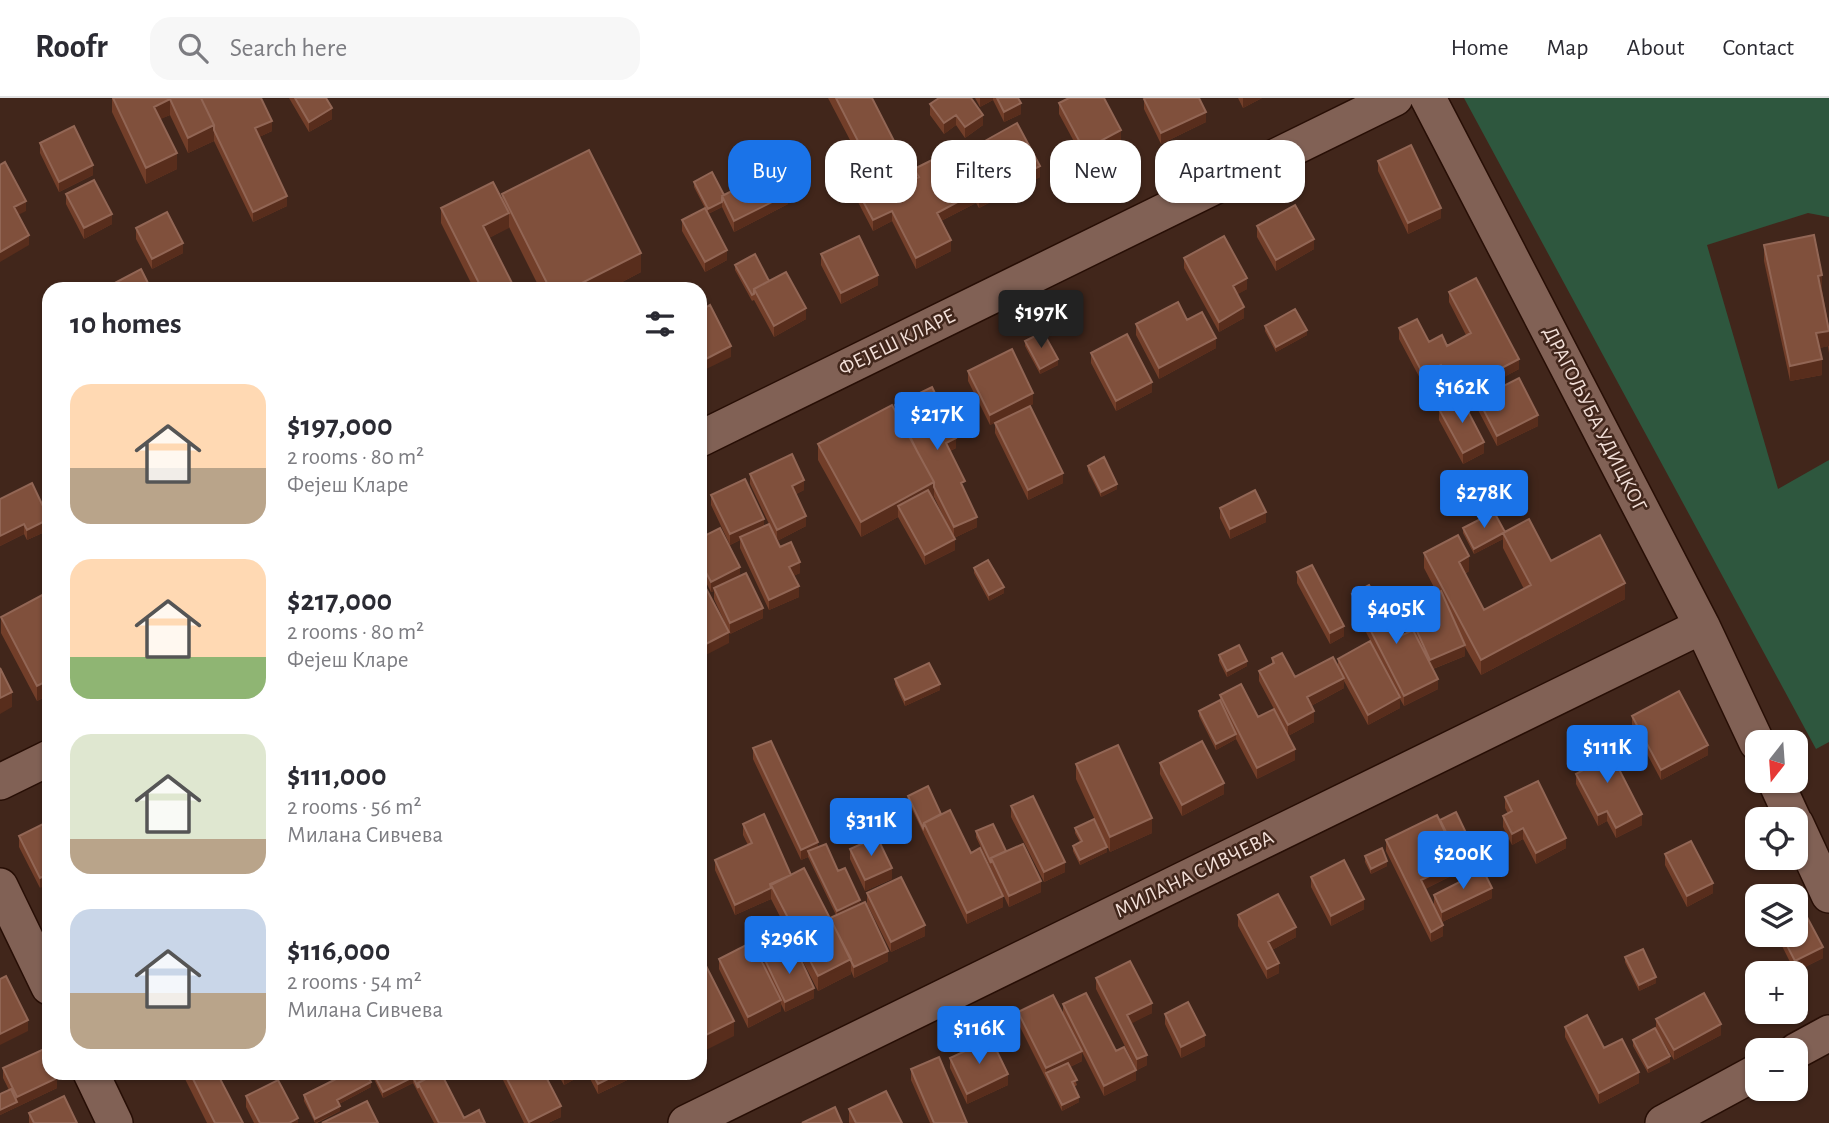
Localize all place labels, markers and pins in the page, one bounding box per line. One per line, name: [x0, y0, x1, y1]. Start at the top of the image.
pin: $197K: [992, 290, 1090, 350]
pin: $162K: [1413, 366, 1511, 425]
pin: $217K: [888, 392, 986, 452]
pin: $278K: [1435, 470, 1533, 530]
pin: $405K: [1347, 587, 1445, 646]
pin: $111K: [1558, 726, 1656, 785]
pin: $311K: [822, 798, 920, 858]
pin: $200K: [1414, 832, 1512, 891]
pin: $296K: [740, 916, 838, 976]
pin: $116K: [930, 1006, 1028, 1066]

